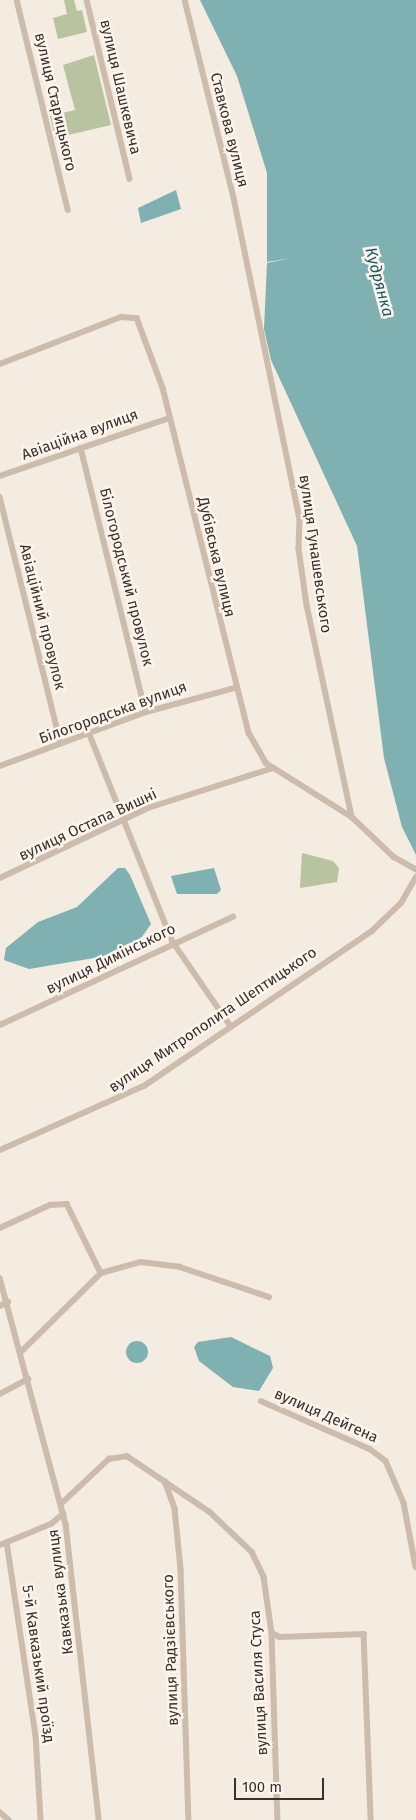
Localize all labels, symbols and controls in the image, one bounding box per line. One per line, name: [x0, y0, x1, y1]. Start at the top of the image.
street label: вулиця Шашкевича: [96, 18, 144, 156]
street label: вулиця Старицького: [30, 31, 80, 173]
street label: Ставкова вулиця: [206, 71, 252, 189]
water label: Кудрянка: [361, 245, 397, 319]
street label: Авіаційна вулиця: [19, 406, 141, 464]
street label: вулиця Гунашевського: [295, 474, 335, 634]
street label: Білогородський провулок: [95, 486, 157, 668]
street label: Дубівська вулиця: [193, 495, 239, 619]
street label: Авіаційний провулок: [15, 542, 69, 692]
street label: Білогородська вулиця: [37, 678, 189, 748]
street label: вулиця Остапа Вишні: [16, 785, 160, 865]
street label: вулиця Димінського: [43, 920, 179, 998]
street label: вулиця Митрополита Шептицького: [106, 943, 320, 1097]
street label: вулиця Дейгена: [271, 1385, 381, 1447]
street label: Кавказька вулиця: [44, 1528, 78, 1656]
street label: вулиця Радзієвського: [159, 1574, 183, 1726]
street label: 5-й Кавказький проїзд: [18, 1584, 58, 1744]
street label: вулиця Василя Стуса: [246, 1610, 272, 1756]
scale bar: [236, 1768, 326, 1800]
text: 100 m: [242, 1778, 282, 1796]

